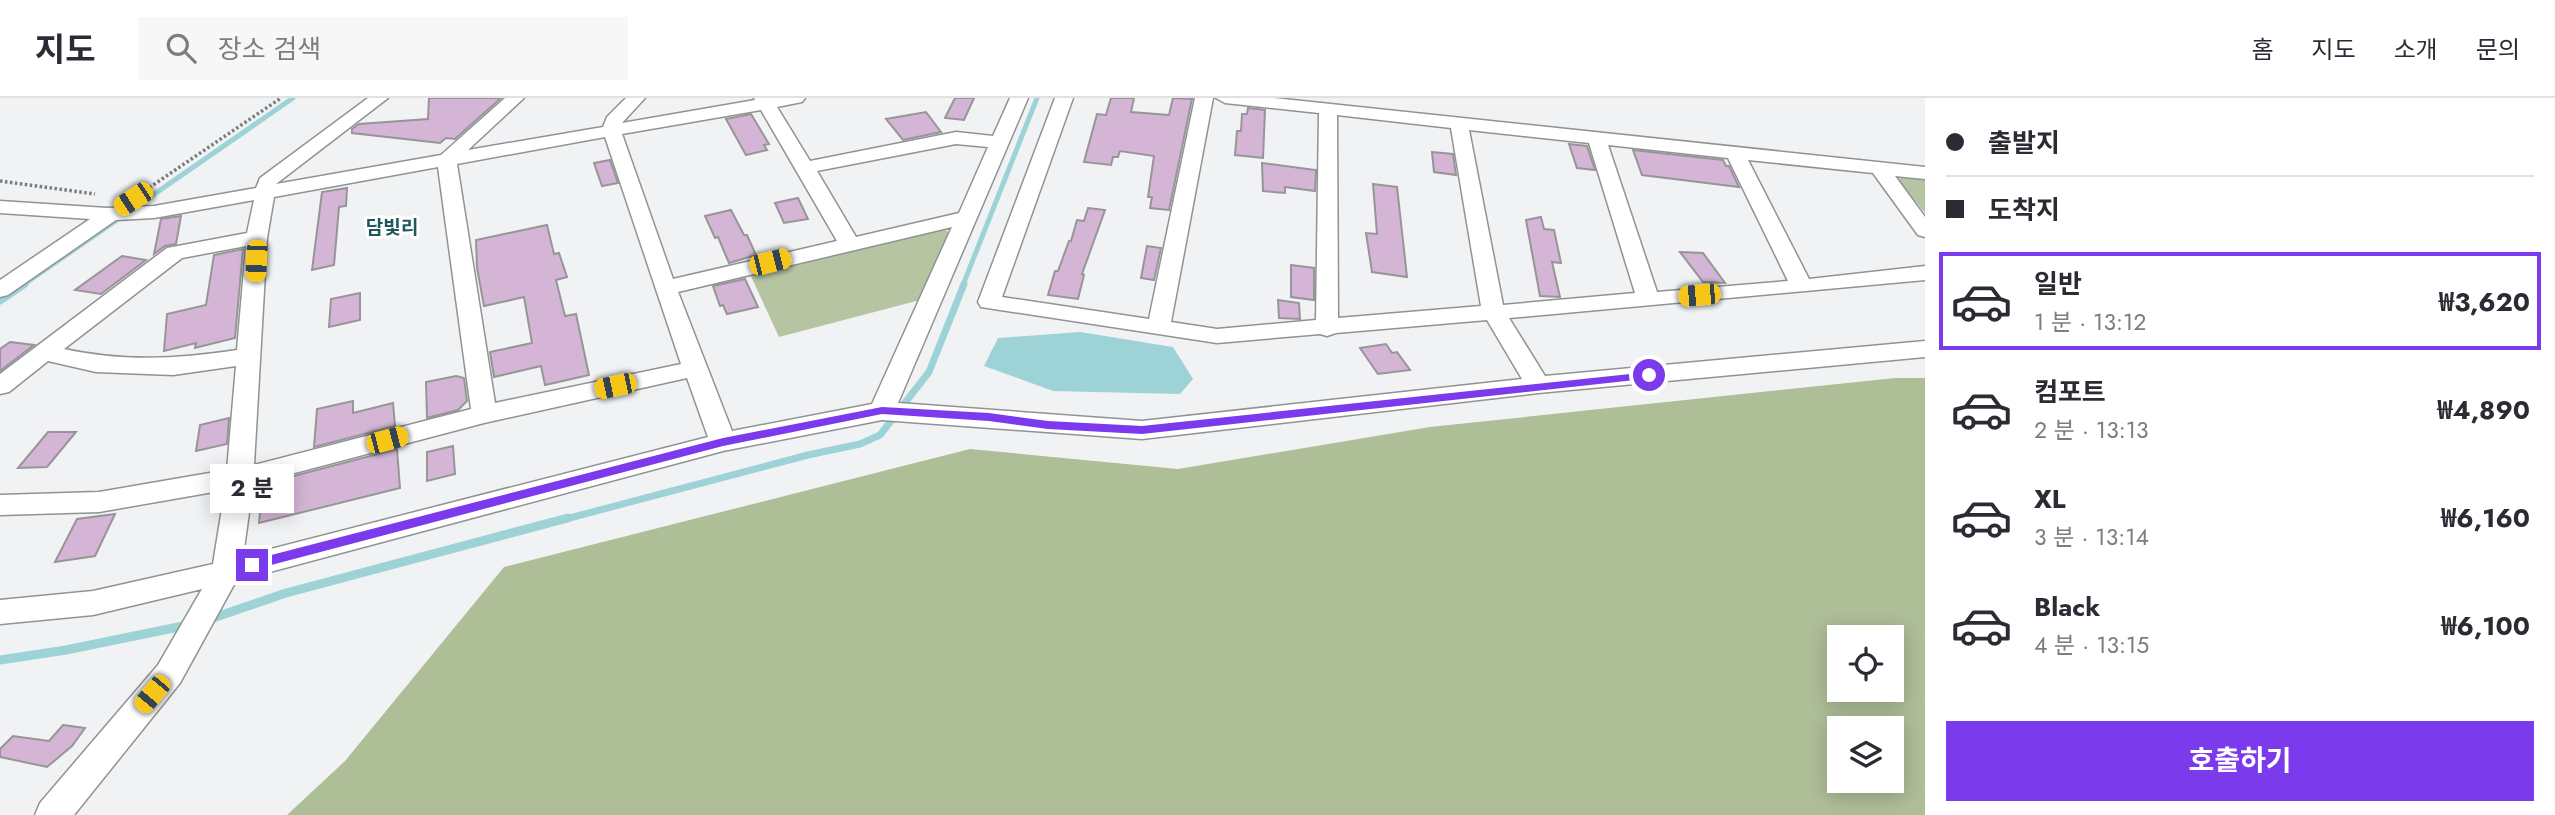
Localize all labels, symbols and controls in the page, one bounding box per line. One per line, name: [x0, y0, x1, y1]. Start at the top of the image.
search box: [138, 17, 628, 80]
text: 지도: [35, 26, 96, 73]
icon: search: [162, 29, 200, 67]
text: 장소 검색: [218, 30, 321, 68]
text: 홈: [2251, 32, 2273, 67]
text: 지도: [2311, 32, 2356, 67]
text: 소개: [2394, 32, 2438, 67]
text: 문의: [2476, 32, 2520, 67]
text: 출발지: [1988, 124, 2060, 162]
car: [110, 179, 157, 219]
text: 도착지: [1988, 191, 2060, 229]
district label: 담빛리: [366, 214, 418, 241]
car: [245, 239, 268, 283]
car: [748, 247, 793, 277]
text: 일반: [2034, 265, 2082, 303]
icon: car: [1950, 270, 2013, 333]
car: [1678, 283, 1721, 307]
text: ₩3,620: [2439, 283, 2530, 321]
text: 1 분 · 13:12: [2034, 305, 2146, 339]
route start: [1633, 359, 1665, 391]
car: [593, 371, 638, 401]
text: 컴포트: [2034, 373, 2106, 411]
icon: car: [1950, 378, 2013, 441]
text: ₩4,890: [2437, 391, 2530, 429]
text: 2 분 · 13:13: [2034, 413, 2149, 447]
car: [364, 424, 411, 456]
callout: 2 분: [210, 463, 294, 512]
text: 2 분: [230, 471, 274, 505]
text: XL: [2034, 480, 2066, 518]
icon: car: [1950, 486, 2013, 549]
text: ₩6,160: [2441, 499, 2530, 537]
text: 3 분 · 13:14: [2034, 520, 2149, 554]
route end: [236, 549, 268, 581]
text: Black: [2034, 588, 2100, 626]
icon: car: [1950, 594, 2013, 657]
text: ₩6,100: [2441, 607, 2530, 645]
map controls: [1827, 625, 1904, 793]
button: locate: [1827, 625, 1904, 702]
text: 4 분 · 13:15: [2034, 628, 2149, 662]
car: [131, 671, 174, 717]
button: layers: [1827, 716, 1904, 793]
button: 호출하기: [1946, 721, 2534, 801]

